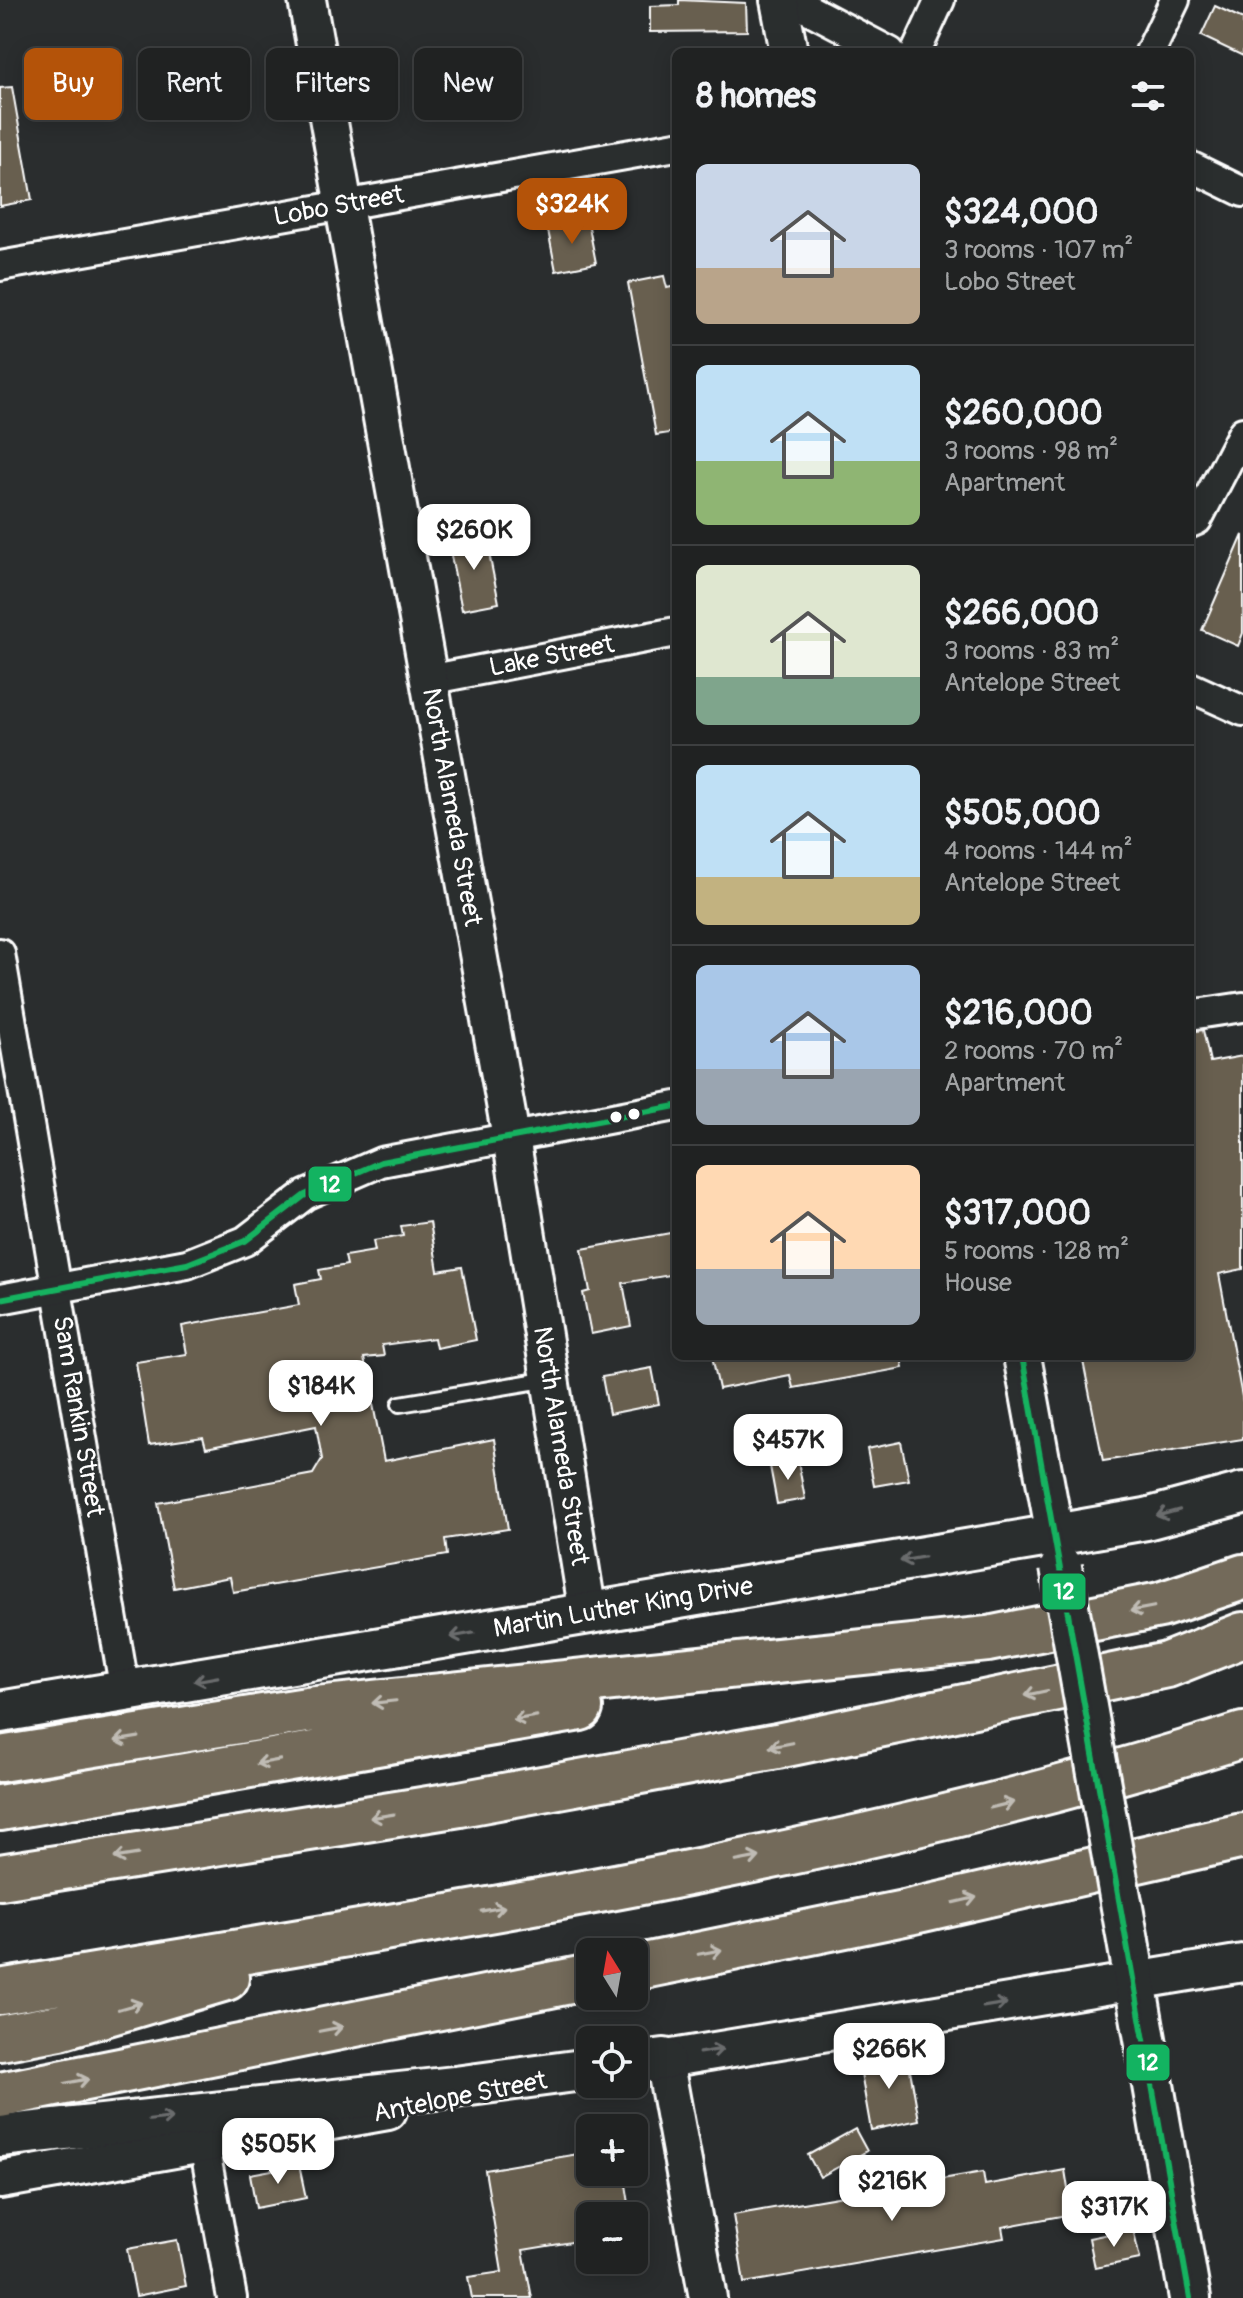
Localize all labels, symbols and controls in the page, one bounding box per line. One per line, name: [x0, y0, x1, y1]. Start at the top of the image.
chip: Buy: [24, 48, 122, 120]
chip: Rent: [138, 48, 250, 120]
chip: Filters: [266, 48, 398, 120]
chip: New: [414, 48, 522, 120]
icon: filters: [1126, 74, 1170, 118]
text: 8 homes: [696, 75, 816, 118]
pin: $324K: [516, 178, 628, 246]
street label: Lobo Street: [271, 179, 407, 233]
text: $324K: [535, 188, 609, 220]
text: $324,000: [944, 191, 1098, 234]
icon: home: [760, 196, 856, 292]
text: 3 rooms · 107 m²: [944, 234, 1133, 266]
text: Lobo Street: [944, 266, 1076, 298]
text: $260,000: [944, 392, 1103, 435]
icon: home: [760, 397, 856, 493]
text: 3 rooms · 98 m²: [944, 435, 1118, 467]
text: Apartment: [944, 467, 1065, 499]
pin: $260K: [418, 504, 530, 572]
text: $260K: [435, 514, 513, 546]
text: $266,000: [944, 592, 1099, 635]
icon: home: [760, 597, 856, 693]
street label: Lake Street: [486, 628, 617, 684]
text: 3 rooms · 83 m²: [944, 635, 1119, 667]
text: Antelope Street: [944, 667, 1120, 699]
street label: North Alameda Street: [415, 686, 489, 929]
text: $505,000: [944, 792, 1101, 835]
icon: home: [760, 797, 856, 893]
text: 4 rooms · 144 m²: [944, 835, 1133, 867]
text: Antelope Street: [944, 867, 1120, 899]
text: $216,000: [944, 992, 1093, 1035]
icon: home: [760, 997, 856, 1093]
text: 2 rooms · 70 m²: [944, 1035, 1123, 1067]
text: Apartment: [944, 1067, 1065, 1099]
unlabelled marker: [626, 1106, 642, 1122]
unlabelled marker: [608, 1109, 624, 1125]
line badge: 12: [307, 1165, 353, 1203]
text: 12: [320, 1171, 340, 1199]
text: $317,000: [944, 1192, 1091, 1235]
icon: home: [760, 1197, 856, 1293]
text: 5 rooms · 128 m²: [944, 1235, 1129, 1267]
text: House: [944, 1267, 1012, 1299]
street label: Sam Rankin Street: [46, 1314, 111, 1520]
street label: North Alameda Street: [526, 1324, 596, 1568]
pin: $184K: [265, 1360, 377, 1428]
text: $184K: [287, 1370, 355, 1402]
pin: $457K: [732, 1414, 844, 1482]
text: $457K: [752, 1424, 824, 1456]
one-way arrow: [1155, 1506, 1181, 1521]
one-way arrow: [900, 1552, 925, 1567]
street label: Martin Luther King Drive: [491, 1570, 756, 1645]
line badge: 12: [1041, 1572, 1087, 1611]
text: 12: [1054, 1578, 1074, 1606]
one-way arrow: [1130, 1602, 1155, 1617]
one-way arrow: [450, 1629, 476, 1644]
one-way arrow: [194, 1672, 219, 1687]
one-way arrow: [1023, 1686, 1049, 1701]
one-way arrow: [371, 1694, 398, 1709]
one-way arrow: [513, 1711, 538, 1726]
one-way arrow: [115, 1732, 140, 1747]
one-way arrow: [769, 1738, 794, 1753]
one-way arrow: [256, 1755, 282, 1770]
one-way arrow: [989, 1797, 1015, 1812]
one-way arrow: [370, 1809, 396, 1824]
one-way arrow: [113, 1849, 139, 1864]
one-way arrow: [735, 1851, 760, 1866]
one-way arrow: [952, 1892, 977, 1907]
one-way arrow: [480, 1900, 505, 1915]
north arrow: [576, 1938, 648, 2010]
map controls: [576, 1938, 648, 2274]
one-way arrow: [697, 1944, 723, 1959]
one-way arrow: [982, 1997, 1007, 2012]
one-way arrow: [117, 1998, 142, 2012]
one-way arrow: [318, 2021, 344, 2036]
pin: $266K: [833, 2023, 945, 2091]
button: locate: [576, 2026, 648, 2098]
text: $266K: [852, 2033, 926, 2065]
one-way arrow: [698, 2043, 723, 2058]
line badge: 12: [1125, 2043, 1171, 2082]
text: 12: [1138, 2049, 1158, 2077]
street label: Antelope Street: [370, 2064, 550, 2130]
one-way arrow: [63, 2072, 89, 2087]
one-way arrow: [147, 2112, 174, 2127]
button: +: [576, 2114, 648, 2186]
pin: $505K: [222, 2118, 334, 2186]
text: $505K: [240, 2128, 316, 2160]
pin: $216K: [836, 2155, 948, 2223]
text: $216K: [857, 2165, 927, 2197]
pin: $317K: [1058, 2181, 1170, 2249]
text: $317K: [1080, 2191, 1148, 2223]
button: −: [576, 2202, 648, 2274]

